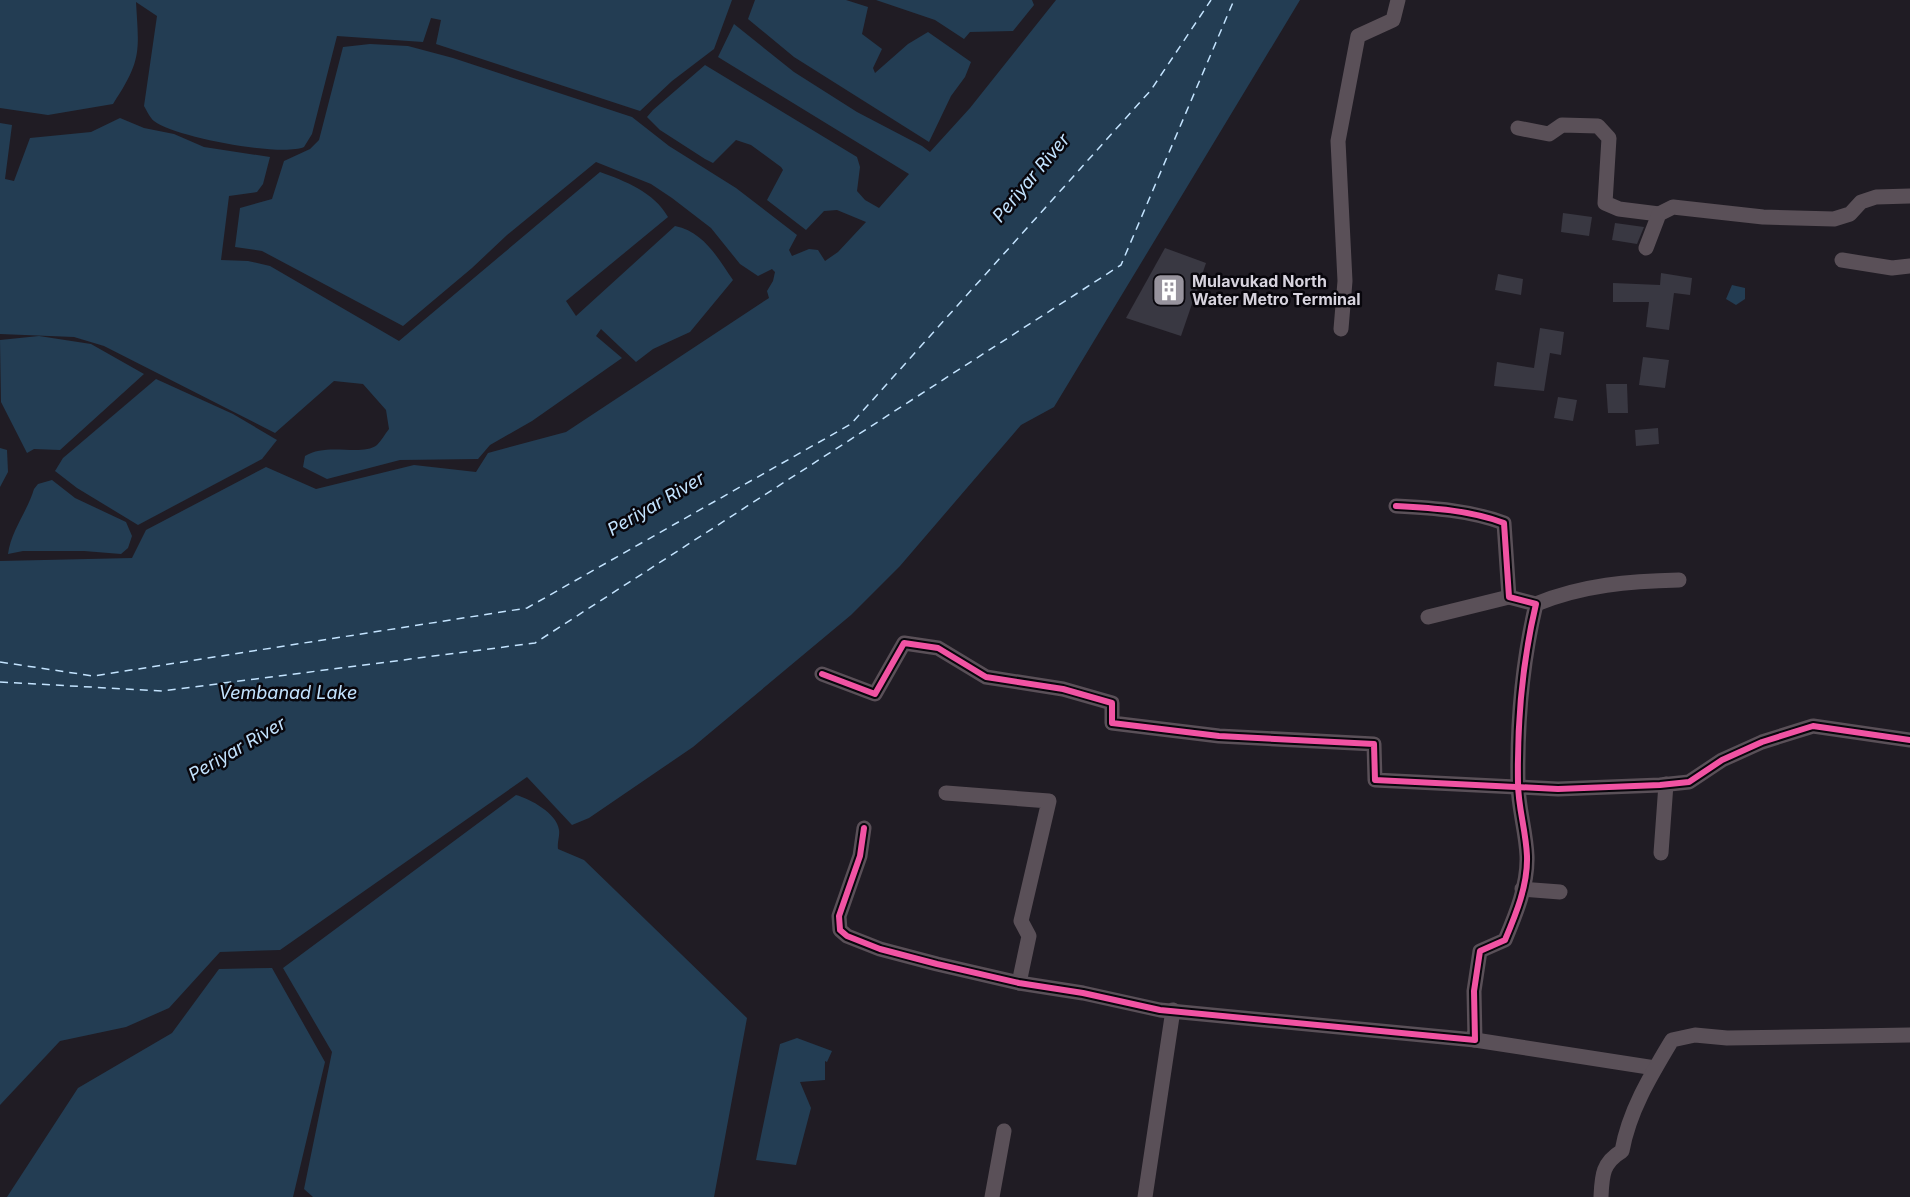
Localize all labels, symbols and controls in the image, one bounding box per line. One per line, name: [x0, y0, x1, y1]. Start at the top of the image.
water label: Periyar River: [988, 128, 1074, 226]
place label: Mulavukad North Water Metro Terminal: [1192, 271, 1361, 309]
building icon: Mulavukad North Water Metro Terminal: [1151, 272, 1187, 308]
water label: Periyar River: [603, 467, 709, 540]
water label: Vembanad Lake: [219, 682, 357, 703]
water label: Periyar River: [184, 712, 290, 785]

